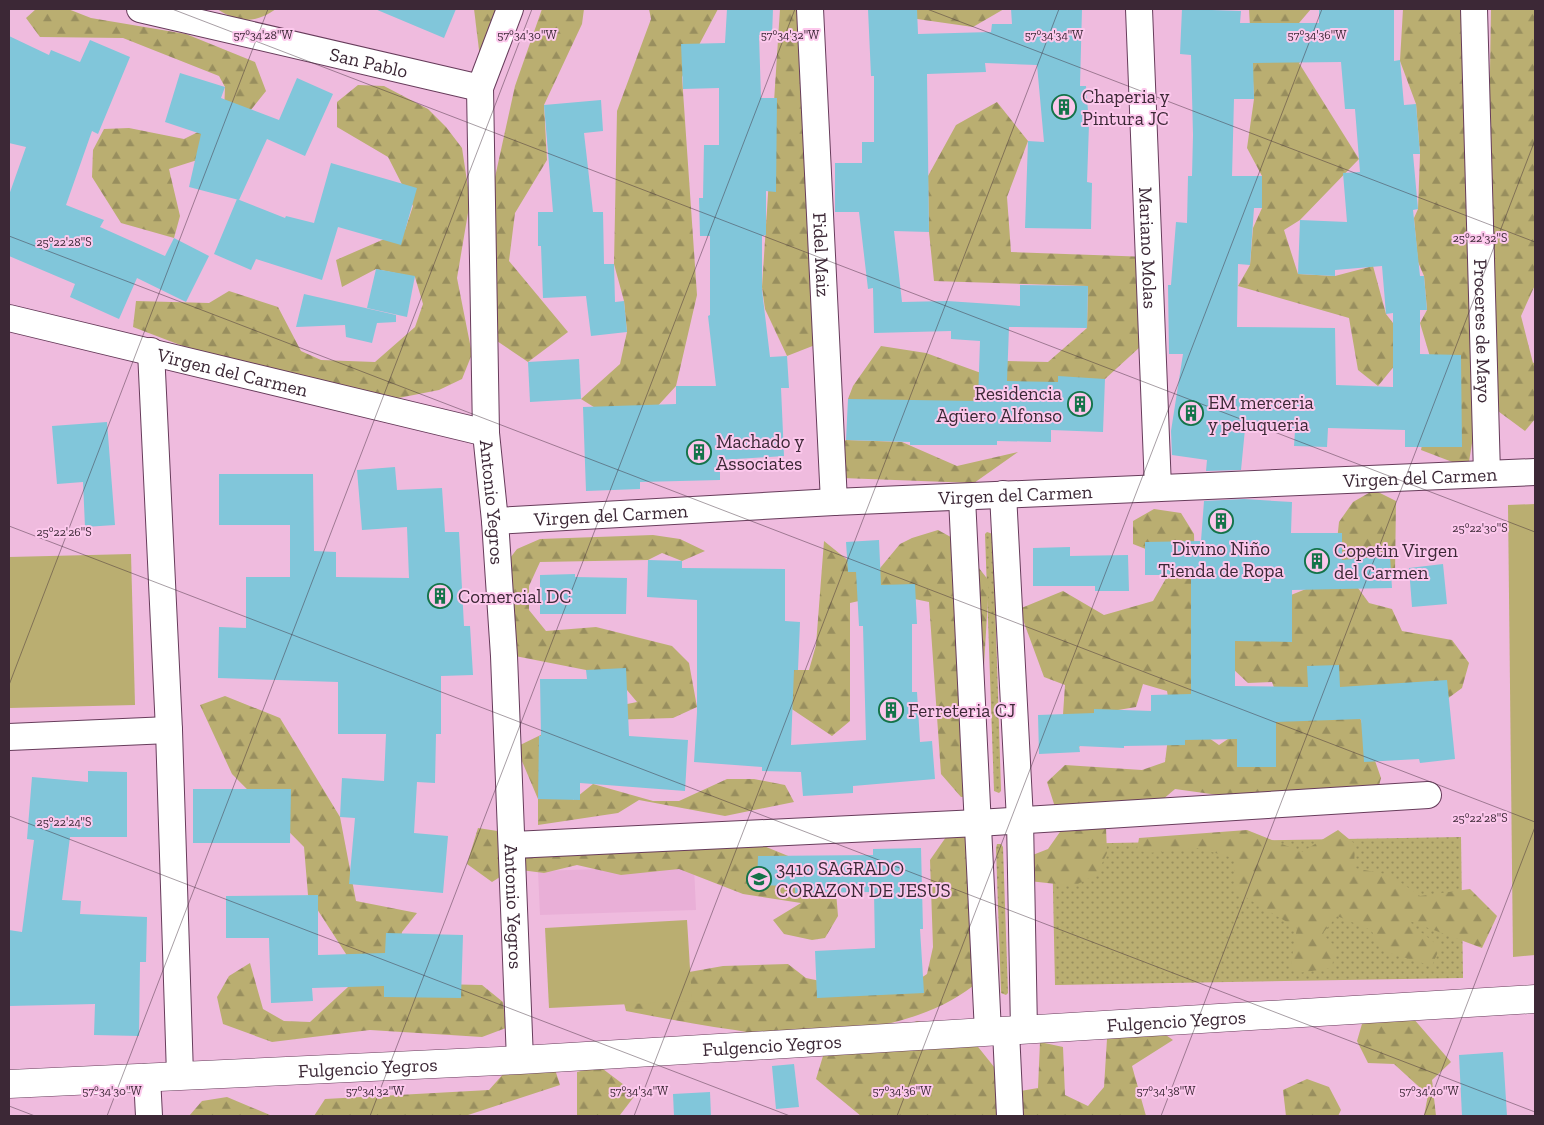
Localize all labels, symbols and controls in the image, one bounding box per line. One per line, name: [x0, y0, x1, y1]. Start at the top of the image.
text: 57°34'28"W: [233, 28, 293, 42]
text: 57°34'30"W: [497, 28, 557, 42]
text: 57°34'32"W: [761, 28, 820, 42]
text: 57°34'34"W: [1025, 28, 1084, 42]
text: 57°34'36"W: [1288, 28, 1347, 42]
street label: San Pablo: [328, 42, 410, 82]
place label: Chaperia y Pintura JC: [1082, 85, 1170, 130]
building icon: Chaperia y Pintura JC: [1051, 94, 1077, 120]
street label: Mariano Molas: [1135, 186, 1162, 309]
street label: Fidel Maiz: [808, 212, 836, 298]
text: 25°22'32"S: [1453, 231, 1507, 245]
text: 25°22'28"S: [36, 235, 92, 249]
street label: Proceres de Mayo: [1469, 258, 1497, 404]
street label: Virgen del Carmen: [154, 342, 310, 401]
place label: Residencia Agüero Alfonso: [936, 382, 1062, 427]
building icon: Residencia Agüero Alfonso: [1067, 391, 1093, 417]
place label: EM merceria y peluqueria: [1208, 391, 1314, 436]
building icon: EM merceria y peluqueria: [1178, 400, 1204, 426]
place label: Machado y Associates: [716, 430, 804, 475]
street label: Antonio Yegros: [475, 439, 509, 565]
building icon: Machado y Associates: [686, 439, 712, 465]
street label: Virgen del Carmen: [1341, 462, 1498, 492]
street label: Virgen del Carmen: [937, 479, 1093, 509]
street label: Virgen del Carmen: [532, 499, 689, 530]
building icon: Divino Niño Tienda de Ropa: [1208, 508, 1234, 534]
text: 25°22'30"S: [1452, 521, 1508, 535]
text: 25°22'26"S: [36, 525, 92, 539]
place label: Divino Niño Tienda de Ropa: [1158, 537, 1284, 582]
place label: Copetin Virgen del Carmen: [1334, 539, 1458, 584]
building icon: Copetin Virgen del Carmen: [1304, 548, 1330, 574]
building icon: Comercial DC: [427, 583, 453, 609]
place label: Comercial DC: [458, 585, 572, 608]
building icon: Ferreteria CJ: [878, 697, 904, 723]
place label: Ferreteria CJ: [908, 699, 1016, 722]
text: 25°22'28"S: [1452, 811, 1508, 825]
text: 25°22'24"S: [37, 815, 91, 829]
street label: Antonio Yegros: [500, 843, 528, 970]
place label: 3410 SAGRADO CORAZON DE JESUS: [776, 857, 951, 902]
school or university icon: 3410 SAGRADO CORAZON DE JESUS: [746, 866, 772, 892]
street label: Fulgencio Yegros: [1106, 1005, 1247, 1036]
street label: Fulgencio Yegros: [702, 1029, 842, 1061]
street label: Fulgencio Yegros: [297, 1052, 438, 1082]
text: 57°34'30"W: [82, 1084, 142, 1098]
text: 57°34'32"W: [346, 1084, 405, 1098]
text: 57°34'34"W: [610, 1084, 669, 1098]
text: 57°34'36"W: [873, 1084, 932, 1098]
text: 57°34'38"W: [1137, 1084, 1196, 1098]
text: 57°34'40"W: [1399, 1084, 1460, 1098]

